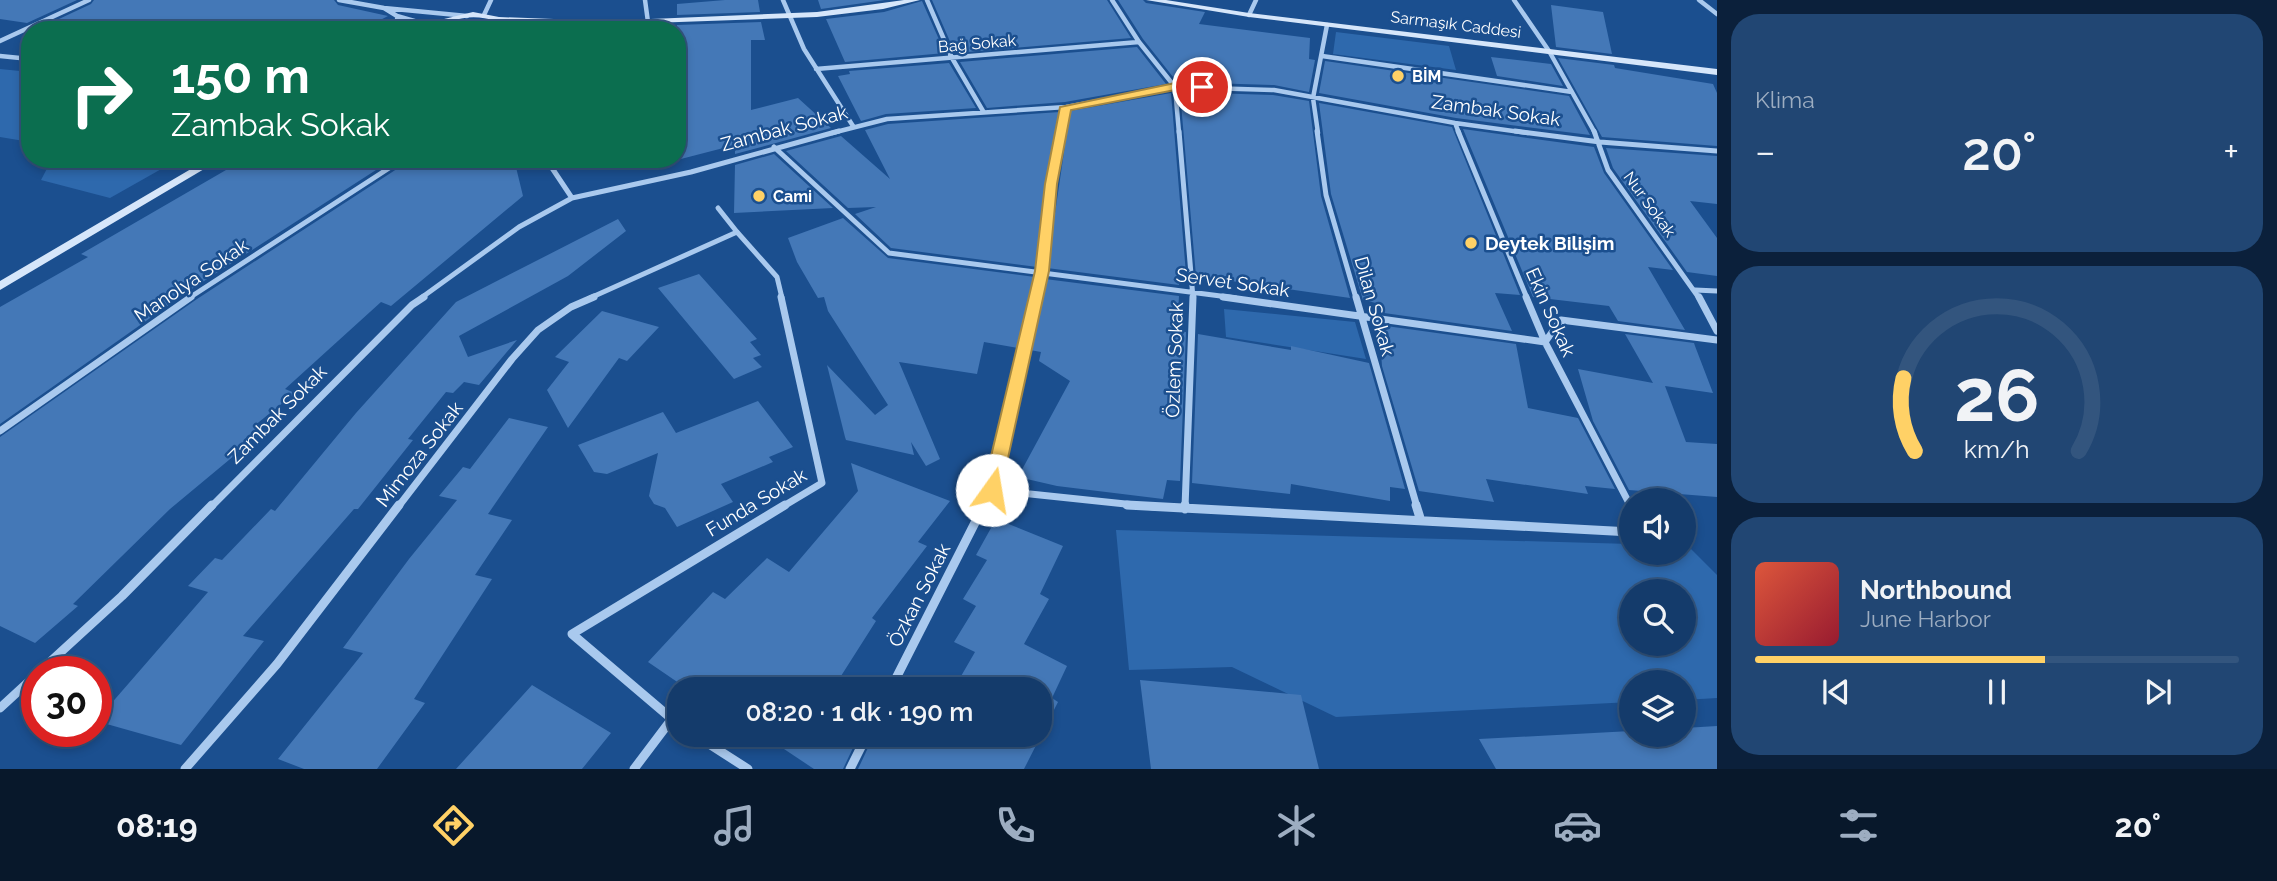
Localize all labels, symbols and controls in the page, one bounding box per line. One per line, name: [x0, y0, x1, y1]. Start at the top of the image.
street label: Sarmaşık Caddesi: [1390, 7, 1522, 42]
street label: Bağ Sokak: [937, 31, 1017, 56]
text: 150 m: [171, 47, 310, 104]
icon: right: [56, 49, 147, 140]
pin: [1172, 57, 1232, 117]
place label: BİM: [1412, 66, 1441, 86]
icon: arrive: [1183, 68, 1221, 106]
marker: BİM: [1390, 68, 1406, 84]
text: Klima: [1755, 86, 1815, 113]
street label: Zambak Sokak: [1430, 90, 1562, 130]
street label: Zambak Sokak: [718, 101, 850, 155]
text: Zambak Sokak: [171, 106, 390, 143]
text: 20°: [1962, 121, 2036, 182]
text: −: [1755, 129, 1775, 174]
text: +: [2223, 129, 2239, 174]
street label: Nur Sokak: [1620, 168, 1680, 241]
place label: Cami: [773, 187, 812, 206]
marker: Cami: [751, 188, 767, 204]
place label: Deytek Bilişim: [1485, 232, 1614, 254]
street label: Manolya Sokak: [130, 234, 252, 326]
marker: Deytek Bilişim: [1463, 235, 1479, 251]
street label: Dilan Sokak: [1350, 254, 1400, 358]
street label: Servet Sokak: [1175, 263, 1291, 301]
street label: Ekin Sokak: [1522, 264, 1580, 360]
street label: Özlem Sokak: [1161, 302, 1187, 418]
text: 26: [1954, 353, 2040, 438]
street label: Zambak Sokak: [223, 360, 331, 468]
street label: Mimoza Sokak: [371, 397, 467, 511]
text: km/h: [1964, 433, 2030, 463]
position arrow: [955, 453, 1029, 527]
street label: Funda Sokak: [702, 463, 810, 541]
map controls: [1619, 488, 1696, 747]
button: sound: [1619, 488, 1696, 565]
street label: Özkan Sokak: [883, 540, 955, 650]
text: Northbound: [1860, 575, 2012, 605]
button: search: [1619, 579, 1696, 656]
text: June Harbor: [1860, 605, 1991, 632]
speed limit sign: 30: [21, 656, 112, 747]
button: layers: [1619, 670, 1696, 747]
icon: previous: [1817, 673, 1855, 711]
icon: pause: [1978, 673, 2016, 711]
icon: next: [2139, 673, 2177, 711]
text: 08:20 · 1 dk · 190 m: [746, 697, 973, 727]
icon: directions: [429, 801, 478, 850]
icon: music: [710, 801, 759, 850]
icon: phone: [991, 801, 1040, 850]
icon: climate: [1272, 801, 1321, 850]
icon: car: [1553, 801, 1602, 850]
icon: filters: [1834, 801, 1883, 850]
text: 08:19: [116, 807, 197, 844]
text: 20°: [2115, 807, 2161, 844]

